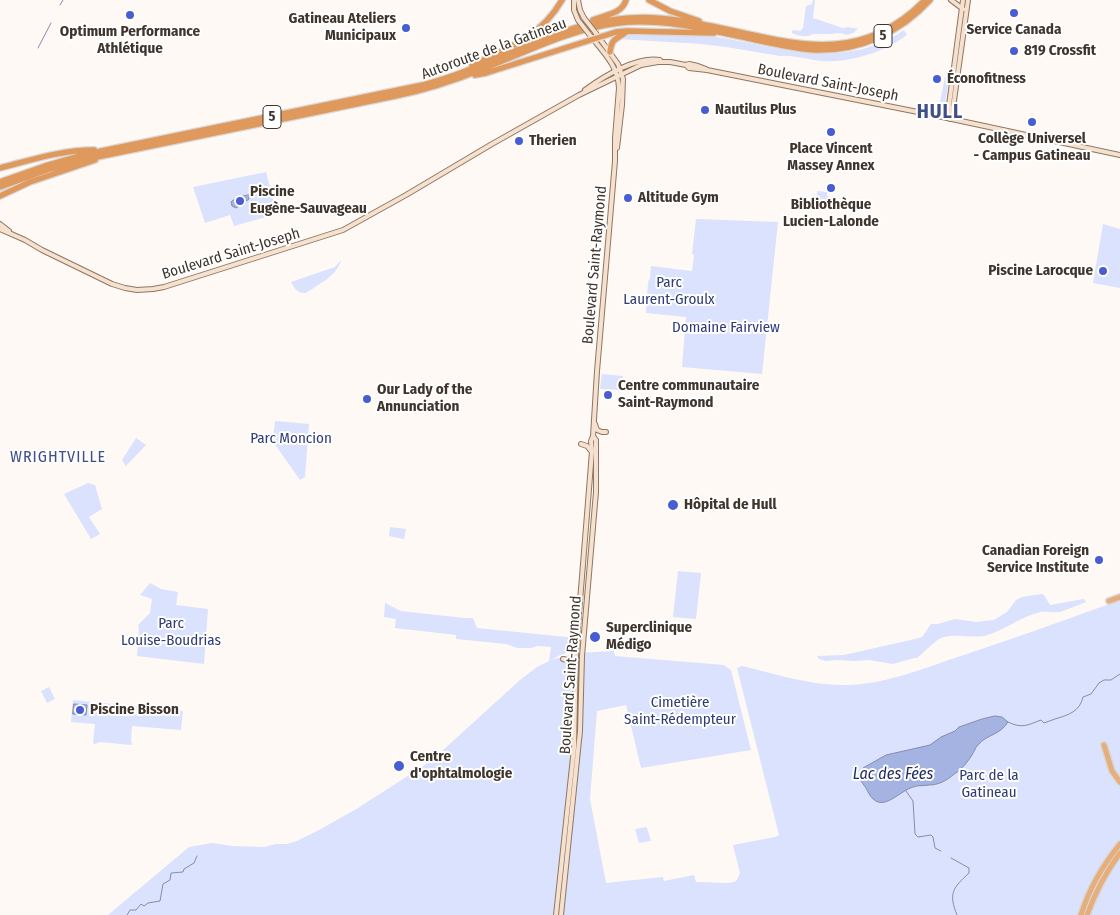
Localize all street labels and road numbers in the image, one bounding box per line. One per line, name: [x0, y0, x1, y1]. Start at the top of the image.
street label: Autoroute de la Gatineau: [419, 14, 569, 84]
road number: 5: [874, 24, 892, 48]
street label: Boulevard Saint-Joseph: [756, 61, 900, 105]
road number: 5: [263, 105, 281, 128]
street label: Boulevard Saint-Raymond: [579, 185, 611, 345]
street label: Boulevard Saint-Joseph: [160, 224, 302, 284]
street label: Boulevard Saint-Raymond: [556, 595, 586, 755]

